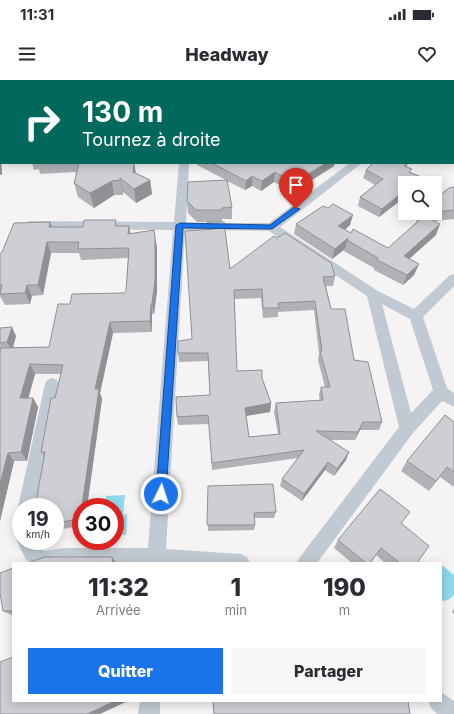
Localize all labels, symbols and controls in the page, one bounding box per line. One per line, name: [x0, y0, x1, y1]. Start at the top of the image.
text: 11:31: [20, 5, 54, 24]
icon: menu: [16, 43, 38, 65]
icon: heart: [416, 43, 438, 65]
text: Headway: [185, 44, 269, 65]
text: 130 m: [82, 95, 163, 129]
icon: right: [16, 96, 68, 148]
text: Tournez à droite: [82, 129, 221, 150]
pin: [279, 168, 313, 209]
icon: arrive: [285, 174, 307, 196]
map controls: [398, 176, 442, 220]
button: search: [398, 176, 442, 220]
position arrow: [140, 473, 182, 515]
speed limit sign: 30: [72, 498, 124, 550]
text: 19: [27, 507, 49, 531]
text: km/h: [26, 528, 50, 540]
text: 11:32: [88, 573, 149, 602]
text: 1: [231, 573, 241, 602]
text: 190: [323, 573, 366, 602]
text: Arrivée: [96, 602, 141, 618]
text: min: [225, 602, 247, 618]
text: m: [339, 602, 350, 618]
button: Quitter: [28, 648, 223, 694]
button: Partager: [231, 648, 426, 694]

